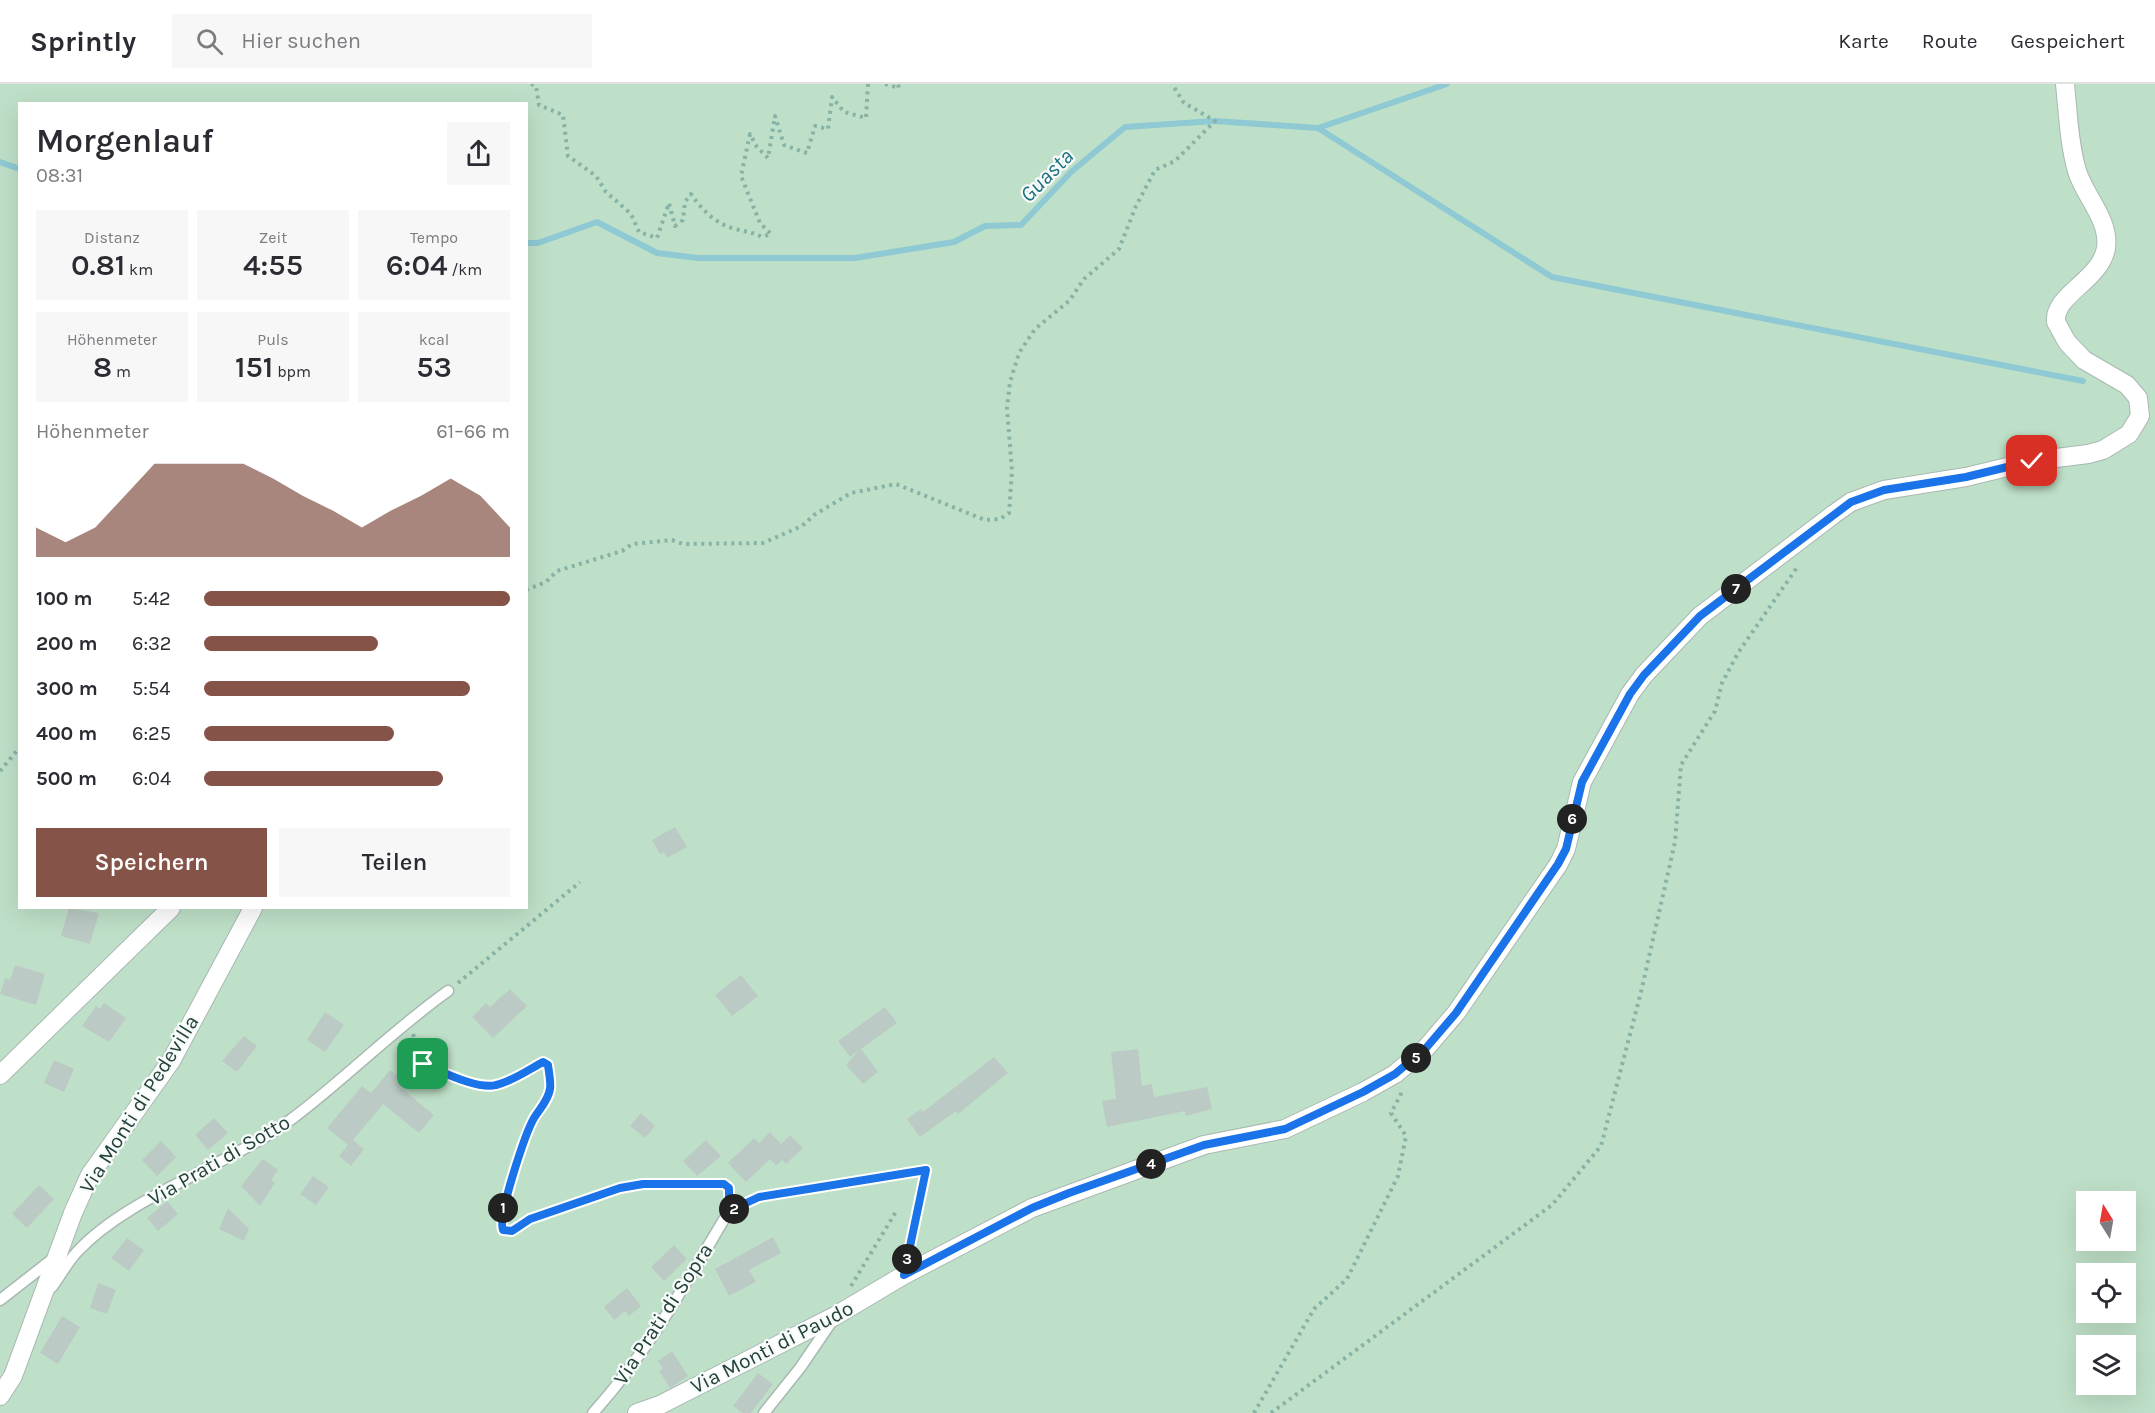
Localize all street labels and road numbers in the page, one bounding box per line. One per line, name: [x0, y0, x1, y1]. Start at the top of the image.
street label: Via Monti di Pedevilla: [74, 1011, 204, 1197]
street label: Via Prati di Sotto: [144, 1110, 294, 1210]
street label: Via Prati di Sopra: [608, 1239, 718, 1389]
street label: Via Monti di Paudo: [687, 1296, 857, 1398]

